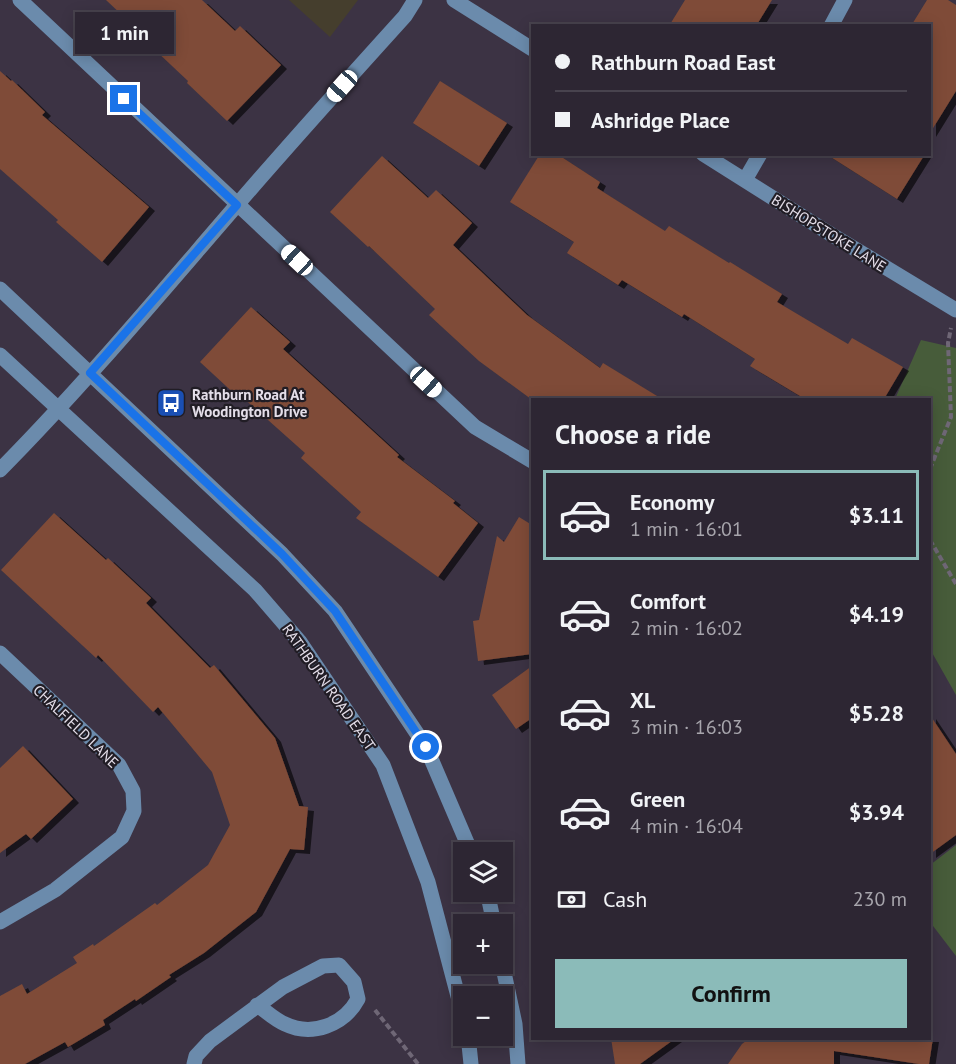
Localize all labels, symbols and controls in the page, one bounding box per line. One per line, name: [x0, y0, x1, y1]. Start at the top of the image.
callout: 1 min: [74, 12, 174, 54]
text: 1 min: [100, 20, 149, 46]
text: Rathburn Road East: [591, 48, 775, 76]
car: [323, 67, 361, 105]
route end: [110, 85, 137, 112]
text: Ashridge Place: [591, 106, 730, 134]
street label: BISHOPSTOKE LANE: [768, 190, 890, 276]
car: [278, 241, 316, 279]
car: [407, 363, 445, 401]
place label: Rathburn Road At Woodington Drive: [192, 385, 308, 421]
bus stop icon: Rathburn Road At Woodington Drive: [155, 387, 187, 419]
text: Choose a ride: [555, 417, 711, 451]
icon: car: [558, 488, 612, 542]
text: Economy: [630, 488, 714, 516]
text: $3.11: [849, 501, 904, 529]
text: 1 min · 16:01: [630, 516, 743, 542]
icon: car: [558, 587, 612, 641]
text: Comfort: [630, 587, 706, 615]
text: $4.19: [849, 600, 904, 628]
text: 2 min · 16:02: [630, 615, 743, 641]
street label: RATHBURN ROAD EAST: [278, 620, 380, 754]
street label: CHALFIELD LANE: [29, 680, 123, 772]
icon: car: [558, 686, 612, 740]
text: XL: [630, 686, 655, 714]
text: $5.28: [849, 699, 904, 727]
text: 3 min · 16:03: [630, 714, 743, 740]
route start: [412, 733, 439, 760]
icon: car: [558, 785, 612, 839]
text: Green: [630, 785, 685, 813]
text: $3.94: [849, 798, 904, 826]
text: 4 min · 16:04: [630, 813, 743, 839]
map controls: [453, 842, 513, 1046]
button: layers: [453, 842, 513, 902]
icon: cash: [555, 883, 588, 916]
text: Cash: [603, 885, 647, 913]
text: 230 m: [853, 886, 907, 912]
button: +: [453, 914, 513, 974]
button: Confirm: [555, 959, 907, 1028]
button: −: [453, 986, 513, 1046]

